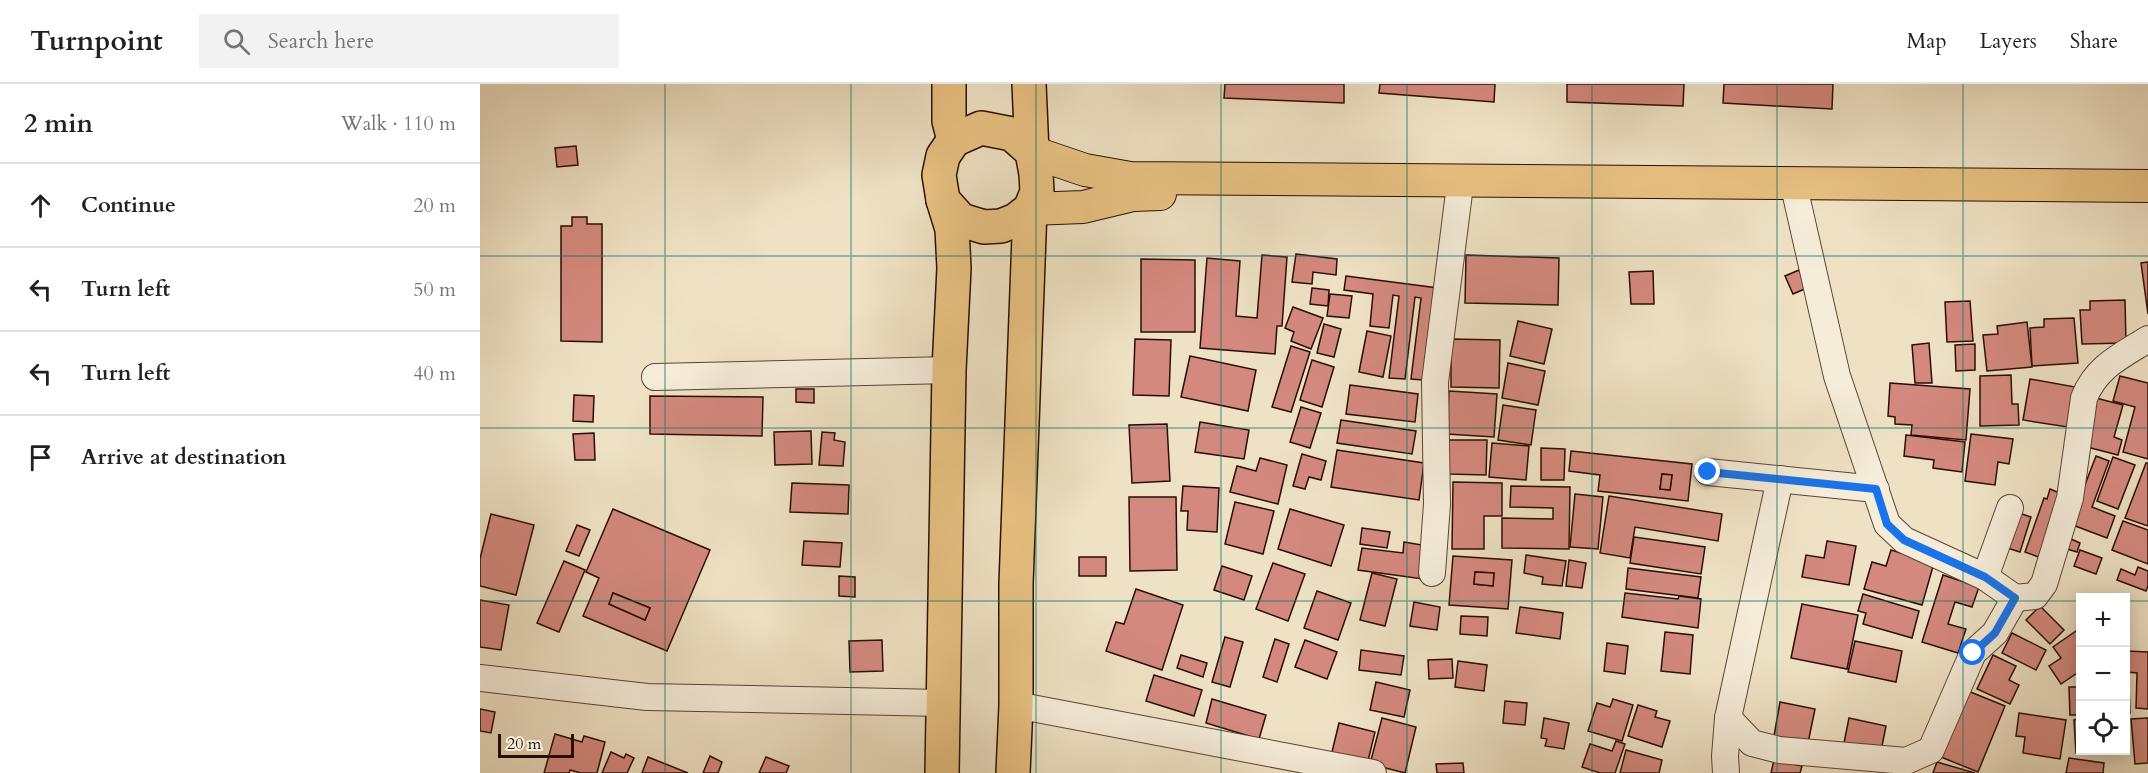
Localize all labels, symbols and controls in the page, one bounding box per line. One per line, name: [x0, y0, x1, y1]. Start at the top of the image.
search box: [199, 14, 619, 68]
text: Turnpoint: [30, 22, 163, 60]
icon: search: [220, 25, 253, 58]
text: Search here: [268, 26, 374, 56]
text: Map: [1907, 27, 1947, 56]
text: Layers: [1980, 27, 2037, 56]
text: Share: [2070, 27, 2118, 56]
text: 2 min: [24, 106, 93, 141]
text: Walk · 110 m: [341, 110, 456, 137]
icon: ahead: [24, 189, 57, 222]
text: Continue: [81, 190, 176, 220]
text: 20 m: [413, 192, 456, 219]
icon: left: [24, 273, 57, 306]
text: Turn left: [81, 274, 170, 304]
text: 50 m: [413, 276, 456, 303]
icon: left: [24, 357, 57, 390]
text: Turn left: [81, 358, 170, 388]
text: 40 m: [413, 360, 456, 387]
icon: arrive: [24, 441, 57, 474]
text: Arrive at destination: [81, 442, 286, 472]
route end: [1694, 458, 1720, 484]
map controls: [2076, 593, 2130, 755]
button: +: [2076, 593, 2130, 647]
route start: [1959, 639, 1985, 665]
button: −: [2076, 647, 2130, 701]
button: locate: [2076, 701, 2130, 755]
scale bar: [498, 731, 574, 758]
text: 20 m: [507, 733, 541, 755]

